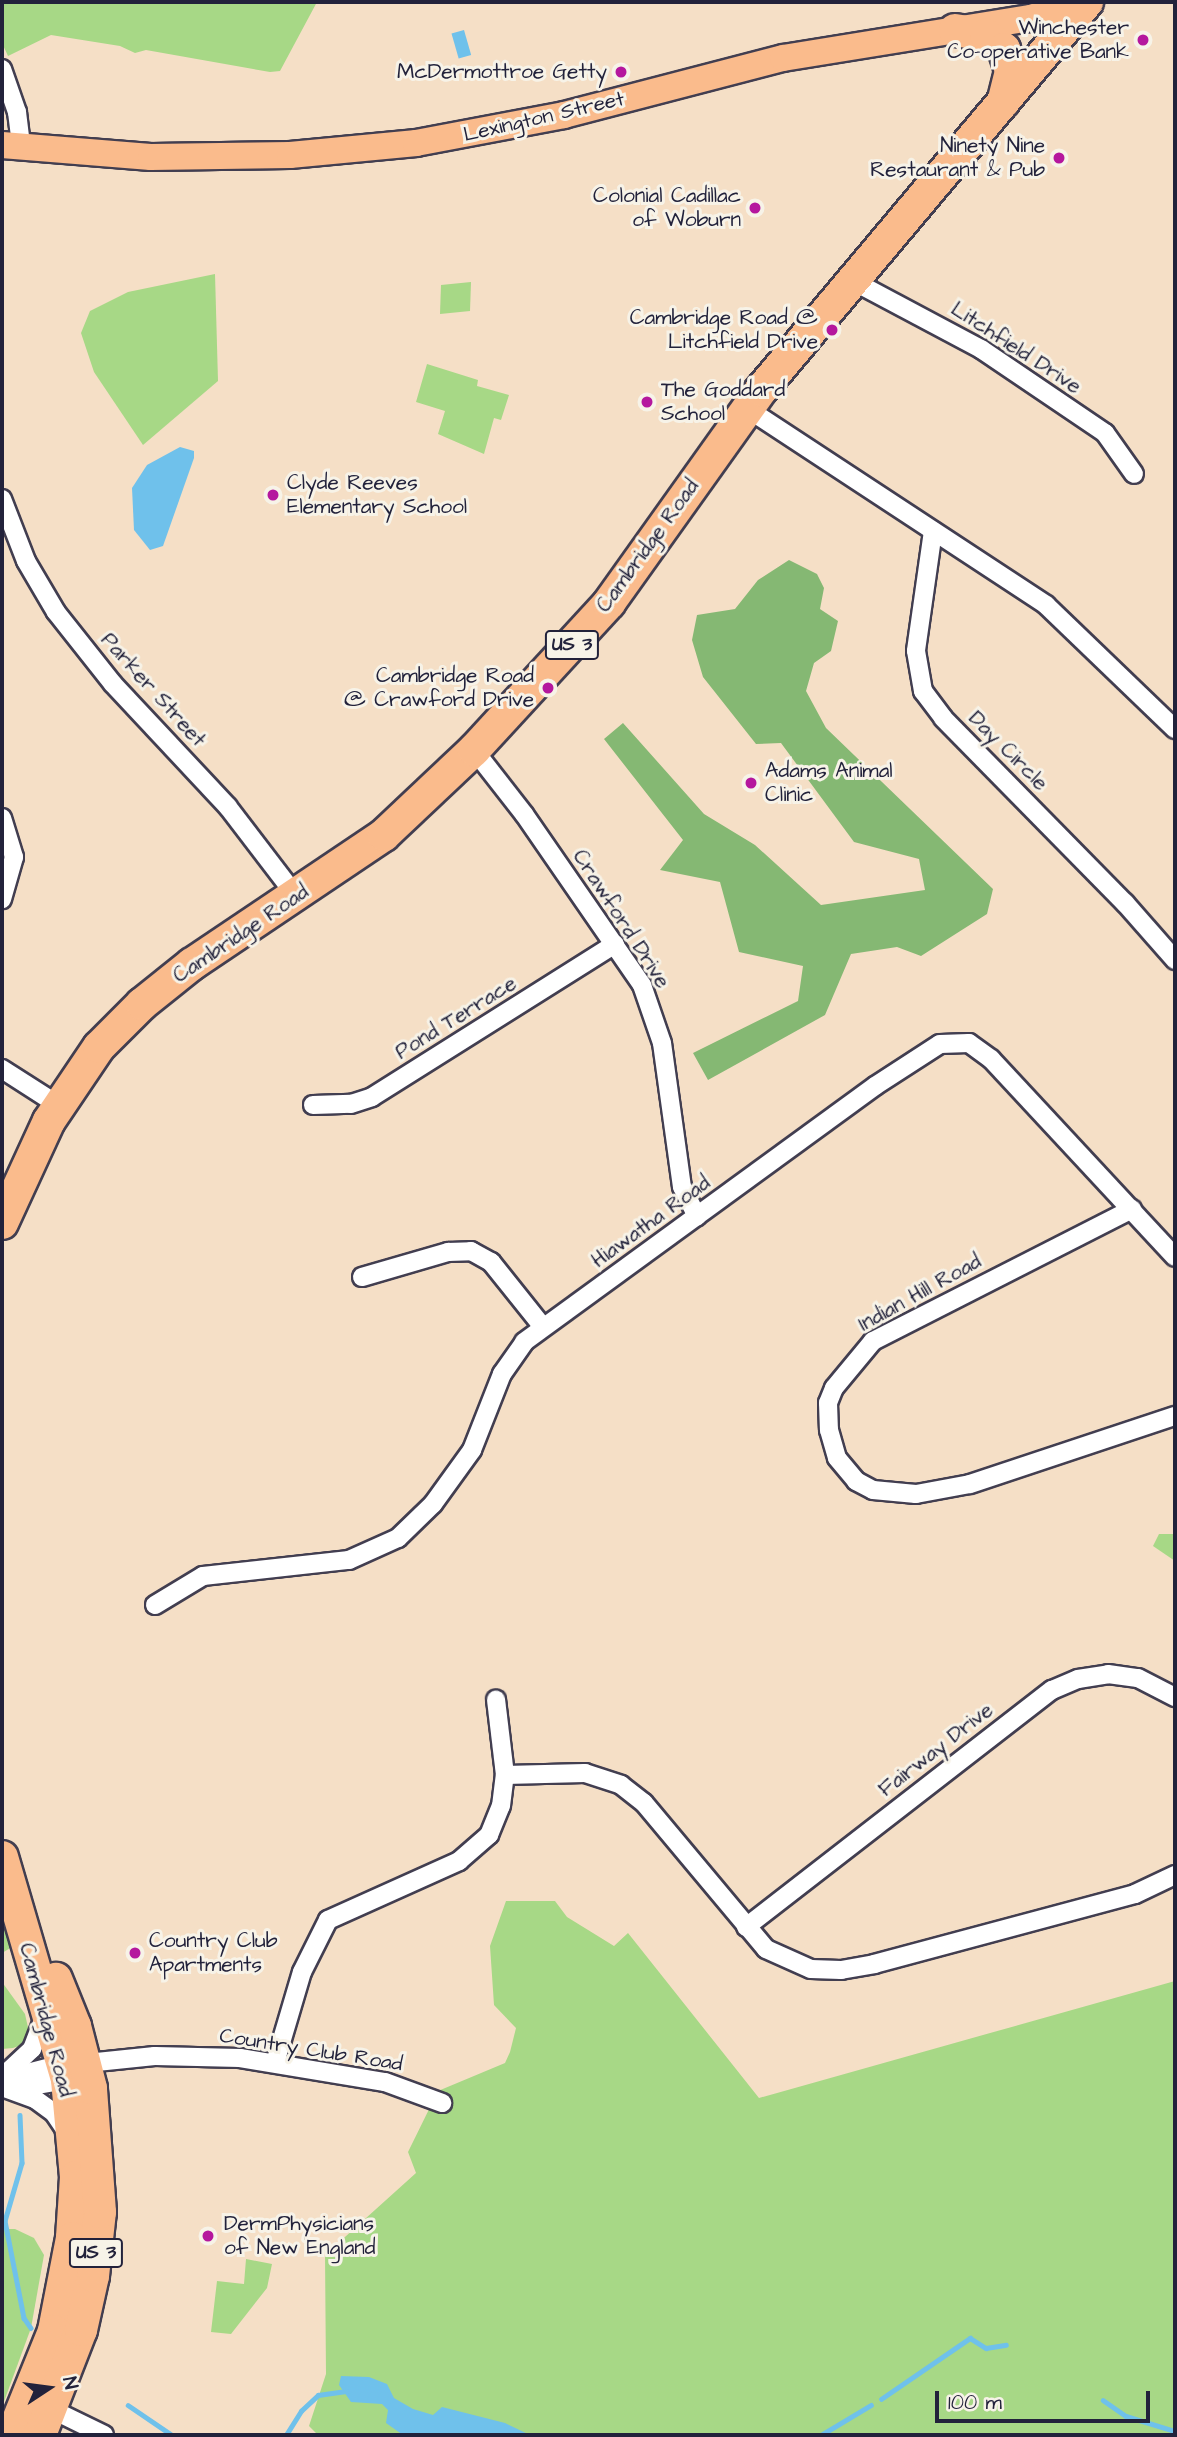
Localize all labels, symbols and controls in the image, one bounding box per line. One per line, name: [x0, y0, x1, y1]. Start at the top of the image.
place label: Winchester Co-operative Bank: [947, 15, 1129, 65]
marker: Winchester Co-operative Bank: [1135, 32, 1151, 48]
place label: McDermottroe Getty: [397, 59, 607, 85]
marker: McDermottroe Getty: [613, 64, 629, 80]
street label: Lexington Street: [461, 86, 627, 148]
place label: Ninety Nine Restaurant & Pub: [870, 133, 1045, 183]
marker: Ninety Nine Restaurant & Pub: [1051, 150, 1067, 166]
place label: Colonial Cadillac of Woburn: [593, 183, 741, 233]
marker: Colonial Cadillac of Woburn: [747, 200, 763, 216]
street label: Litchfield Drive: [946, 297, 1086, 399]
place label: Cambridge Road @ Litchfield Drive: [630, 305, 818, 355]
marker: Cambridge Road @ Litchfield Drive: [824, 322, 840, 338]
place label: The Goddard School: [661, 377, 785, 427]
marker: The Goddard School: [639, 394, 655, 410]
place label: Clyde Reeves Elementary School: [287, 470, 467, 520]
street label: Cambridge Road: [591, 475, 705, 617]
marker: Clyde Reeves Elementary School: [265, 487, 281, 503]
street label: Parker Street: [95, 628, 211, 752]
road number: US 3: [544, 630, 600, 660]
place label: Cambridge Road @ Crawford Drive: [344, 663, 534, 713]
marker: Cambridge Road @ Crawford Drive: [540, 680, 556, 696]
street label: Day Circle: [963, 706, 1053, 796]
place label: Adams Animal Clinic: [765, 758, 893, 808]
marker: Adams Animal Clinic: [743, 775, 759, 791]
street label: Crawford Drive: [567, 845, 675, 993]
street label: Cambridge Road: [168, 879, 314, 989]
street label: Pond Terrace: [391, 971, 521, 1065]
street label: Hiawatha Road: [587, 1171, 715, 1273]
street label: Indian Hill Road: [854, 1249, 986, 1337]
street label: Fairway Drive: [874, 1698, 998, 1802]
place label: Country Club Apartments: [149, 1928, 277, 1978]
street label: Cambridge Road: [13, 1940, 79, 2100]
marker: Country Club Apartments: [127, 1945, 143, 1961]
street label: Country Club Road: [218, 2023, 404, 2077]
place label: DermPhysicians of New England: [224, 2211, 376, 2261]
marker: DermPhysicians of New England: [198, 2226, 218, 2246]
road number: US 3: [68, 2238, 124, 2268]
north arrow: [14, 2353, 84, 2423]
text: N: [55, 2374, 84, 2392]
scale bar: [939, 2378, 1154, 2422]
text: 100 m: [948, 2388, 1002, 2417]

